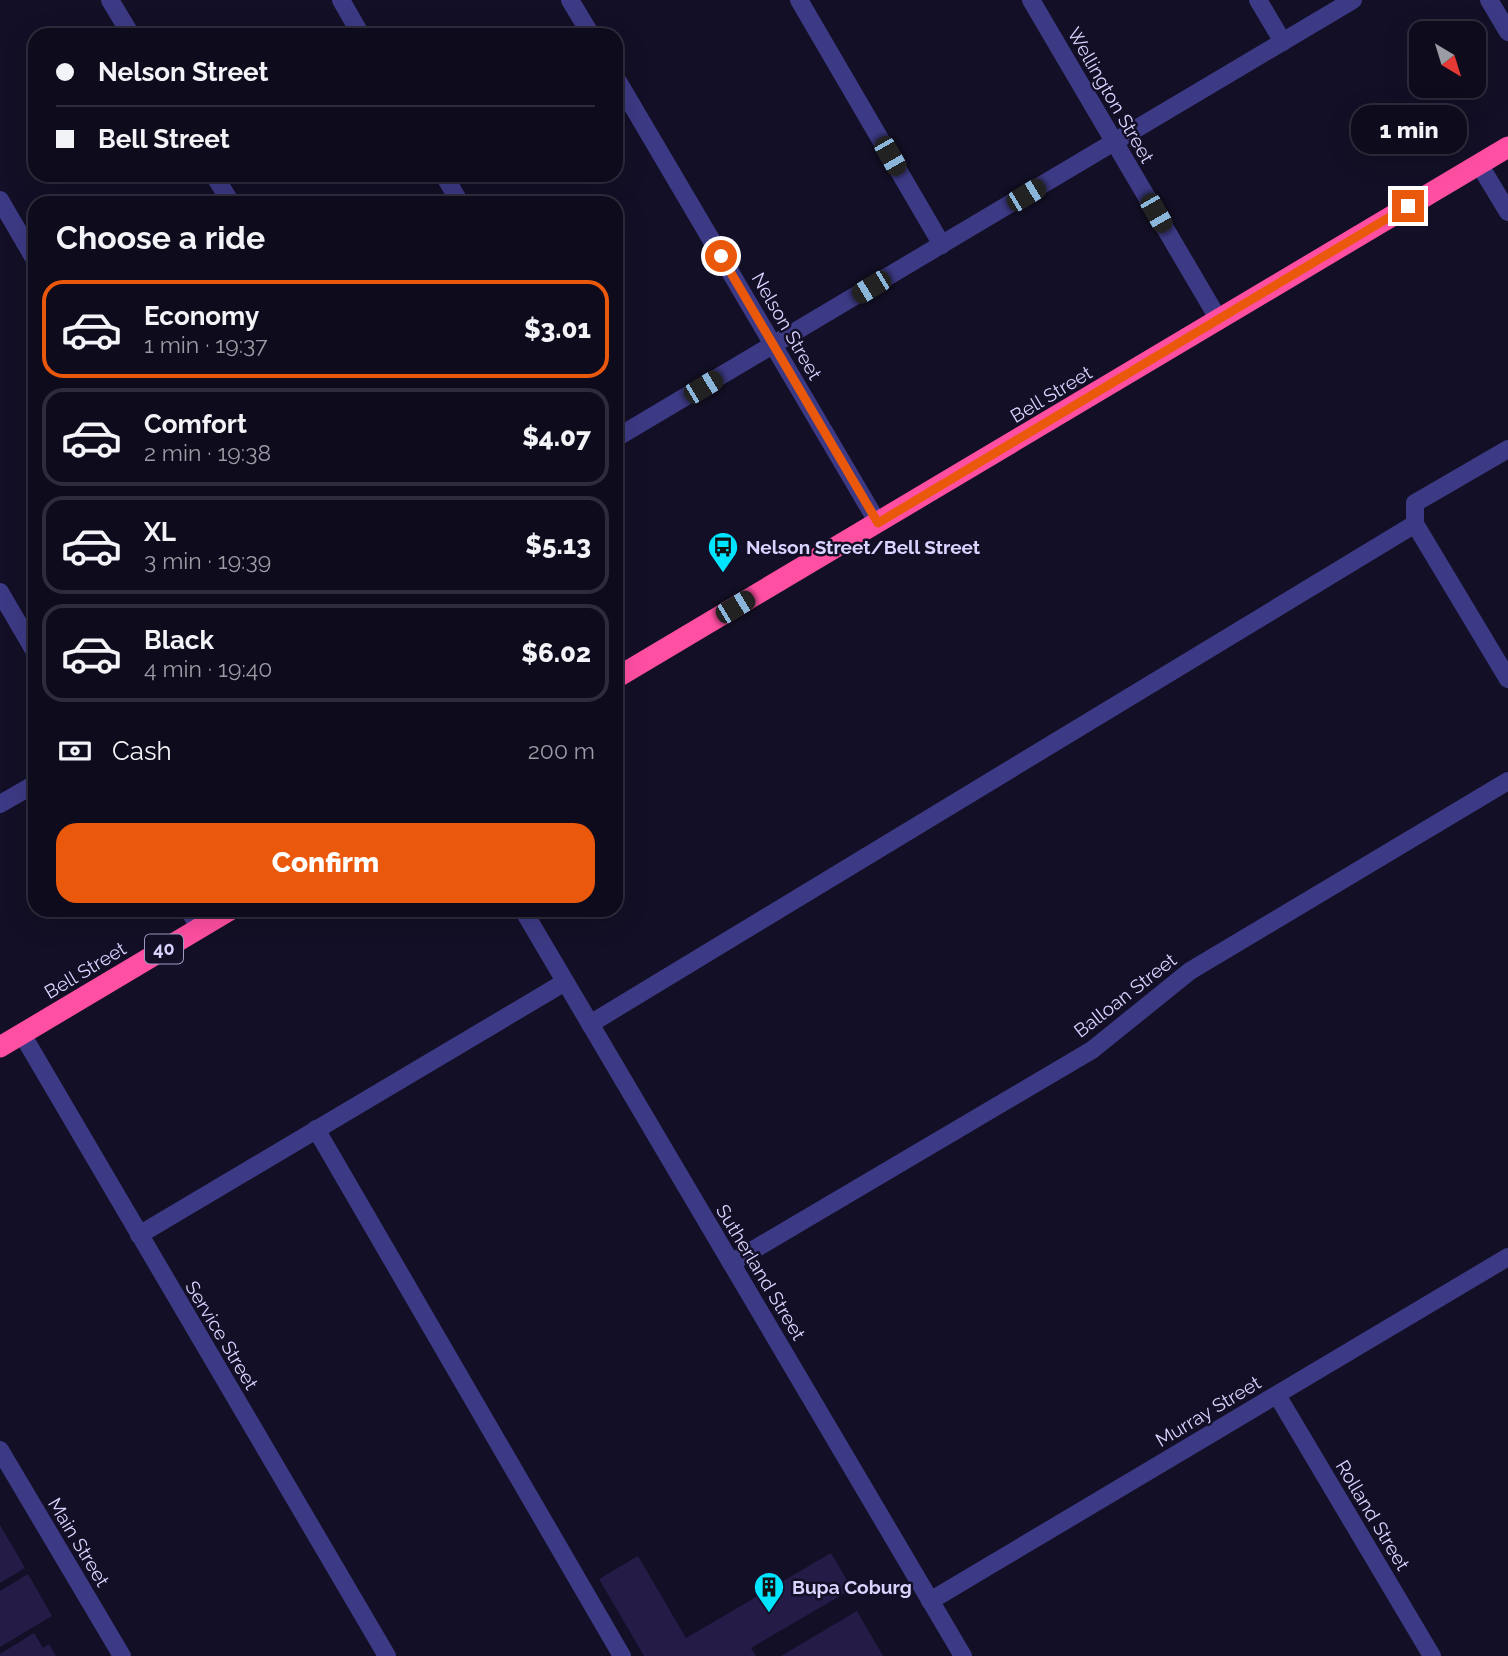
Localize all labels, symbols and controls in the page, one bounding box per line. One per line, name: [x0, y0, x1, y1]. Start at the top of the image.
north arrow: [1409, 21, 1486, 98]
map controls: [1409, 21, 1486, 98]
street label: Wellington Street: [1063, 23, 1159, 167]
text: Nelson Street: [98, 57, 268, 87]
callout: 1 min: [1350, 104, 1466, 154]
text: 1 min: [1379, 116, 1439, 143]
text: Bell Street: [98, 124, 230, 154]
car: [871, 133, 910, 179]
car: [1003, 175, 1050, 215]
car: [1137, 190, 1176, 236]
route end: [1392, 190, 1424, 222]
text: Choose a ride: [56, 219, 265, 256]
route start: [705, 240, 737, 272]
car: [848, 267, 895, 307]
street label: Nelson Street: [747, 269, 827, 384]
icon: car: [60, 298, 123, 361]
text: Economy: [144, 301, 259, 331]
text: $3.01: [524, 314, 591, 344]
text: 1 min · 19:37: [144, 331, 267, 358]
street label: Bell Street: [1006, 361, 1096, 427]
car: [680, 367, 727, 407]
icon: car: [60, 406, 123, 469]
text: Comfort: [144, 409, 247, 439]
text: $4.07: [522, 422, 591, 452]
text: 2 min · 19:38: [144, 439, 271, 466]
icon: car: [60, 514, 123, 577]
text: XL: [144, 517, 176, 547]
text: $5.13: [525, 530, 591, 560]
bus stop icon: Nelson Street/Bell Street: [706, 530, 740, 574]
place label: Nelson Street/Bell Street: [746, 536, 981, 558]
text: 3 min · 19:39: [144, 547, 271, 574]
car: [712, 587, 759, 627]
icon: car: [60, 622, 123, 685]
text: Black: [144, 625, 214, 655]
text: $6.02: [521, 638, 591, 668]
text: 4 min · 19:40: [144, 655, 272, 682]
icon: cash: [56, 732, 94, 770]
text: Cash: [112, 736, 172, 766]
text: 200 m: [528, 737, 595, 764]
button: Confirm: [56, 823, 595, 903]
road number: 40: [145, 934, 183, 964]
street label: Bell Street: [40, 937, 130, 1003]
street label: Balloan Street: [1070, 948, 1181, 1042]
street label: Sutherland Street: [712, 1200, 810, 1344]
street label: Service Street: [181, 1277, 263, 1394]
street label: Murray Street: [1152, 1371, 1265, 1451]
street label: Rolland Street: [1332, 1456, 1415, 1575]
street label: Main Street: [44, 1494, 114, 1591]
building icon: Bupa Coburg: [752, 1570, 786, 1614]
place label: Bupa Coburg: [792, 1576, 912, 1598]

